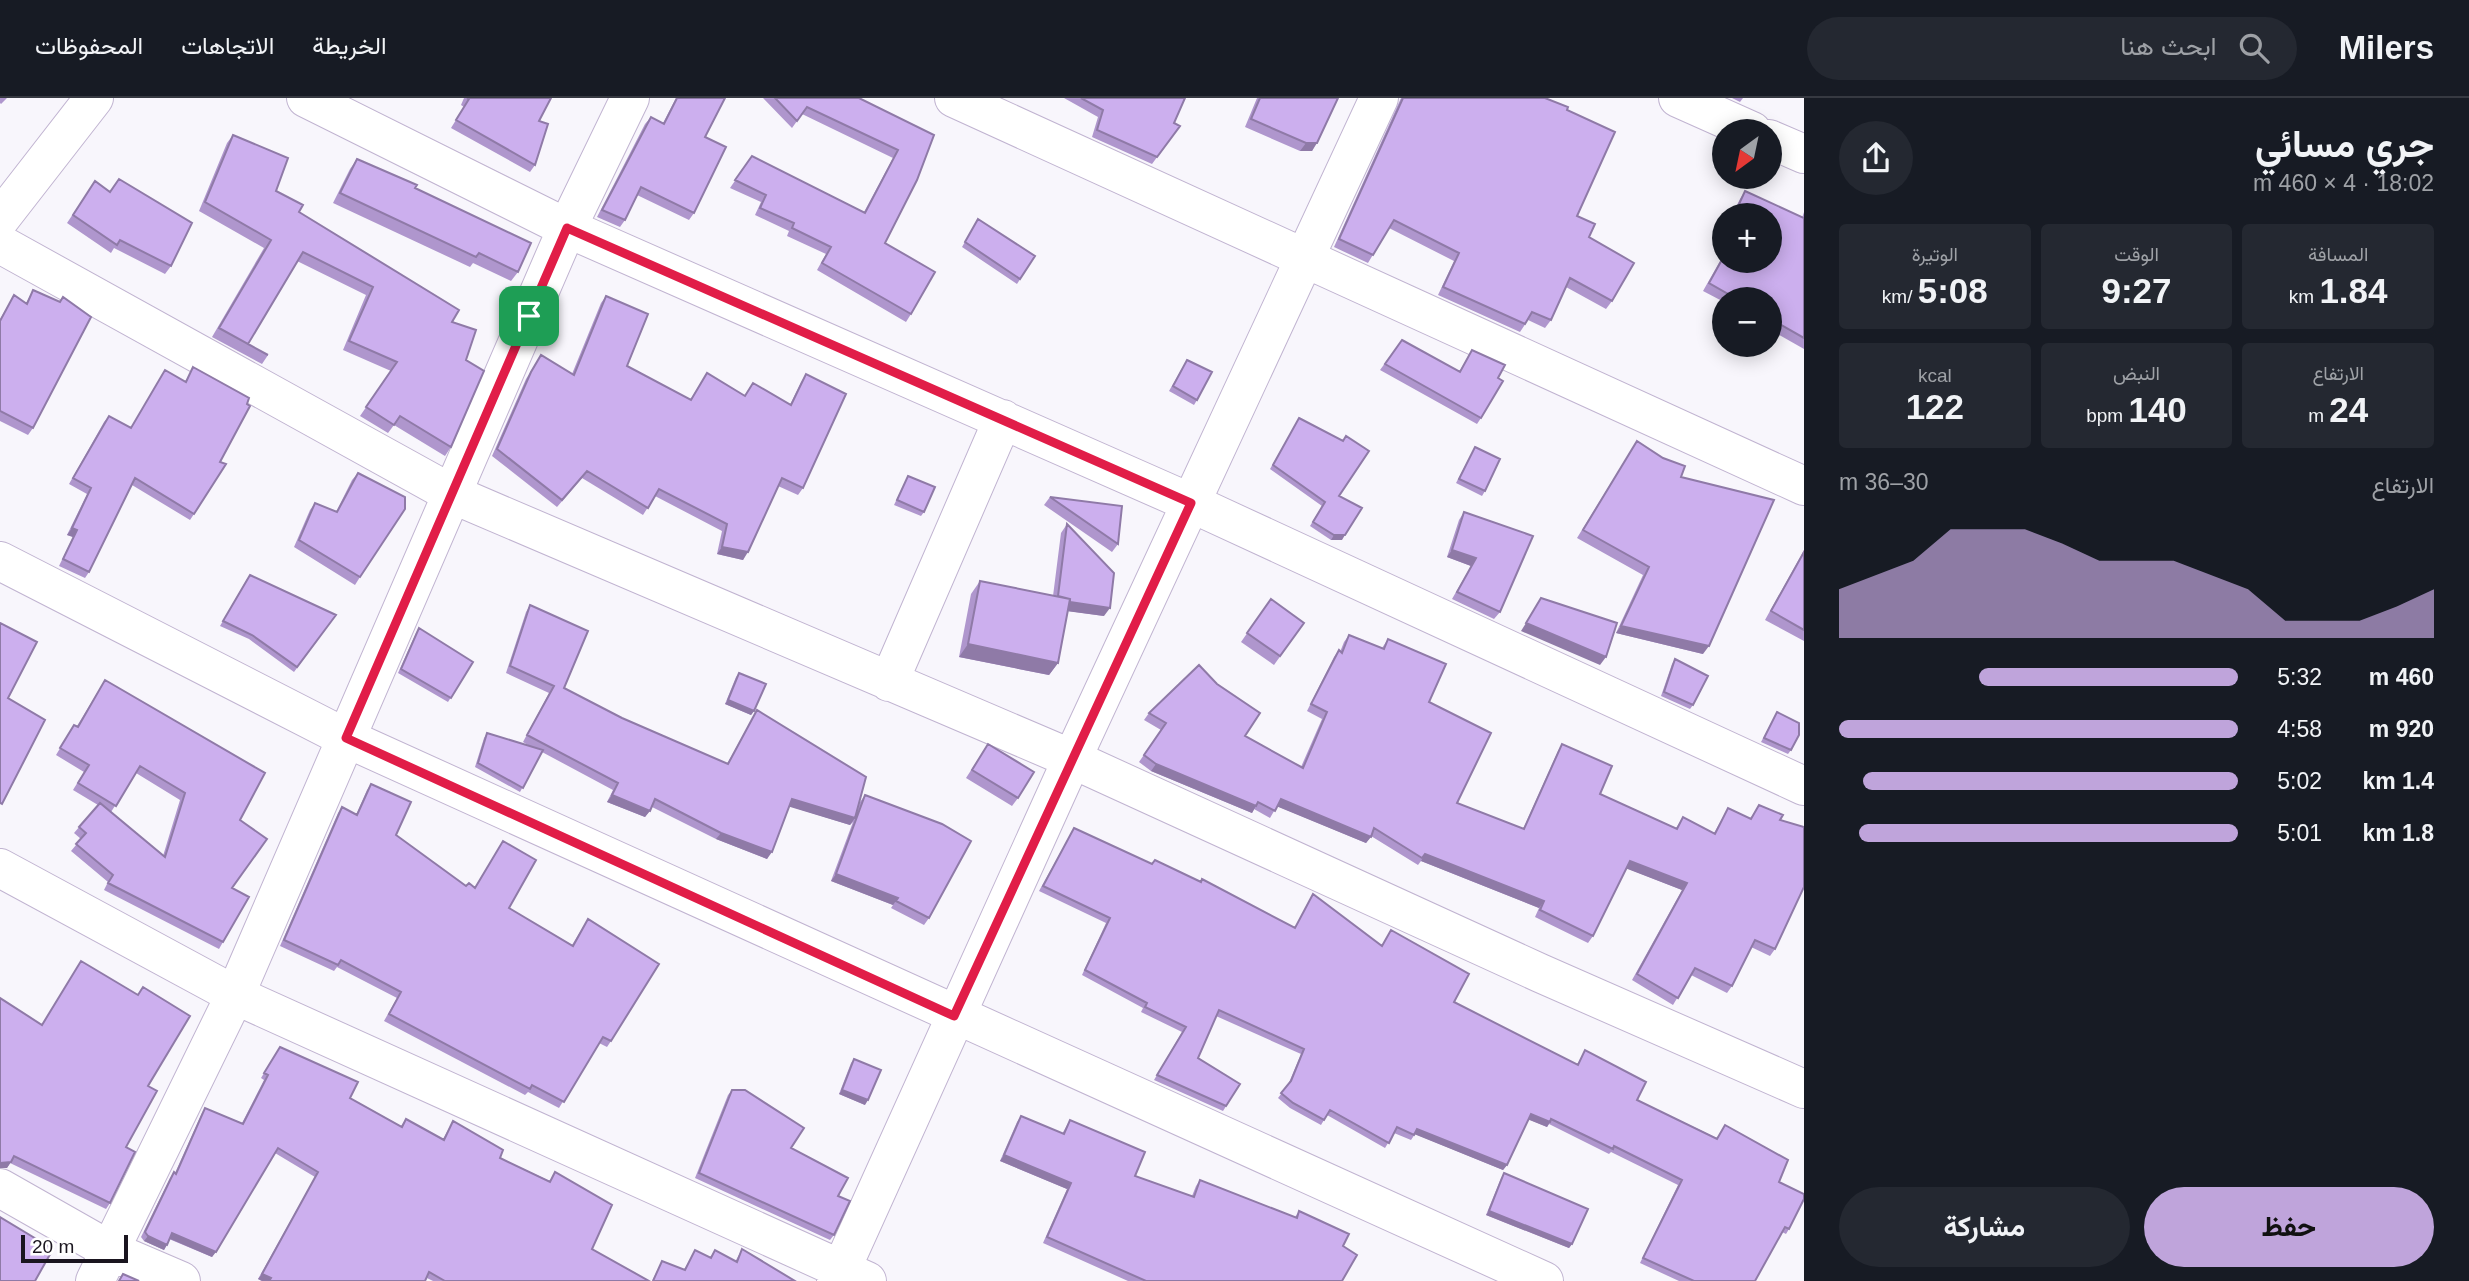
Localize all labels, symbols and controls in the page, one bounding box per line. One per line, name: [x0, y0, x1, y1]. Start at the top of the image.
search box: [1807, 17, 2297, 80]
icon: search: [2235, 29, 2273, 67]
text: Milers: [2339, 29, 2434, 66]
text: ابحث هنا: [2120, 31, 2217, 61]
text: المحفوظات: [35, 32, 143, 59]
text: الاتجاهات: [181, 32, 274, 59]
text: الخريطة: [312, 32, 387, 59]
north arrow: [1712, 119, 1782, 189]
map controls: [1712, 119, 1782, 357]
button: share: [1839, 121, 1913, 195]
text: جري مسائي: [2255, 123, 2434, 165]
text: 18:02 · 4 × 460 m: [2253, 170, 2434, 196]
button: +: [1712, 203, 1782, 273]
text: الوتيرة: [1912, 244, 1958, 265]
text: الوقت: [2114, 244, 2159, 265]
text: المسافة: [2308, 244, 2368, 265]
text: 5:08: [1918, 271, 1988, 310]
text: 9:27: [2101, 271, 2172, 310]
text: 1.84: [2319, 271, 2388, 310]
pin: [499, 286, 559, 346]
text: /km: [1882, 286, 1918, 307]
text: km: [2289, 286, 2319, 307]
button: −: [1712, 287, 1782, 357]
icon: arrive: [510, 297, 548, 335]
text: النبض: [2113, 363, 2160, 384]
text: الارتفاع: [2312, 363, 2364, 384]
text: kcal: [1918, 365, 1952, 386]
text: 122: [1906, 387, 1964, 426]
text: 140: [2128, 390, 2187, 429]
text: 24: [2329, 390, 2368, 429]
text: bpm: [2086, 405, 2128, 426]
text: m: [2308, 405, 2329, 426]
text: 30–36 m: [1839, 469, 1929, 495]
text: الارتفاع: [2372, 472, 2434, 498]
text: 5:32: [2277, 664, 2322, 690]
text: 460 m: [2369, 664, 2434, 690]
text: 4:58: [2277, 716, 2322, 742]
text: 920 m: [2369, 716, 2434, 742]
text: 5:02: [2277, 768, 2322, 794]
text: 1.4 km: [2362, 768, 2434, 794]
text: 5:01: [2277, 820, 2322, 846]
text: 1.8 km: [2362, 820, 2434, 846]
button: مشاركة: [1839, 1187, 2130, 1267]
button: حفظ: [2144, 1187, 2434, 1267]
scale bar: [21, 1232, 128, 1264]
text: 20 m: [32, 1236, 74, 1257]

